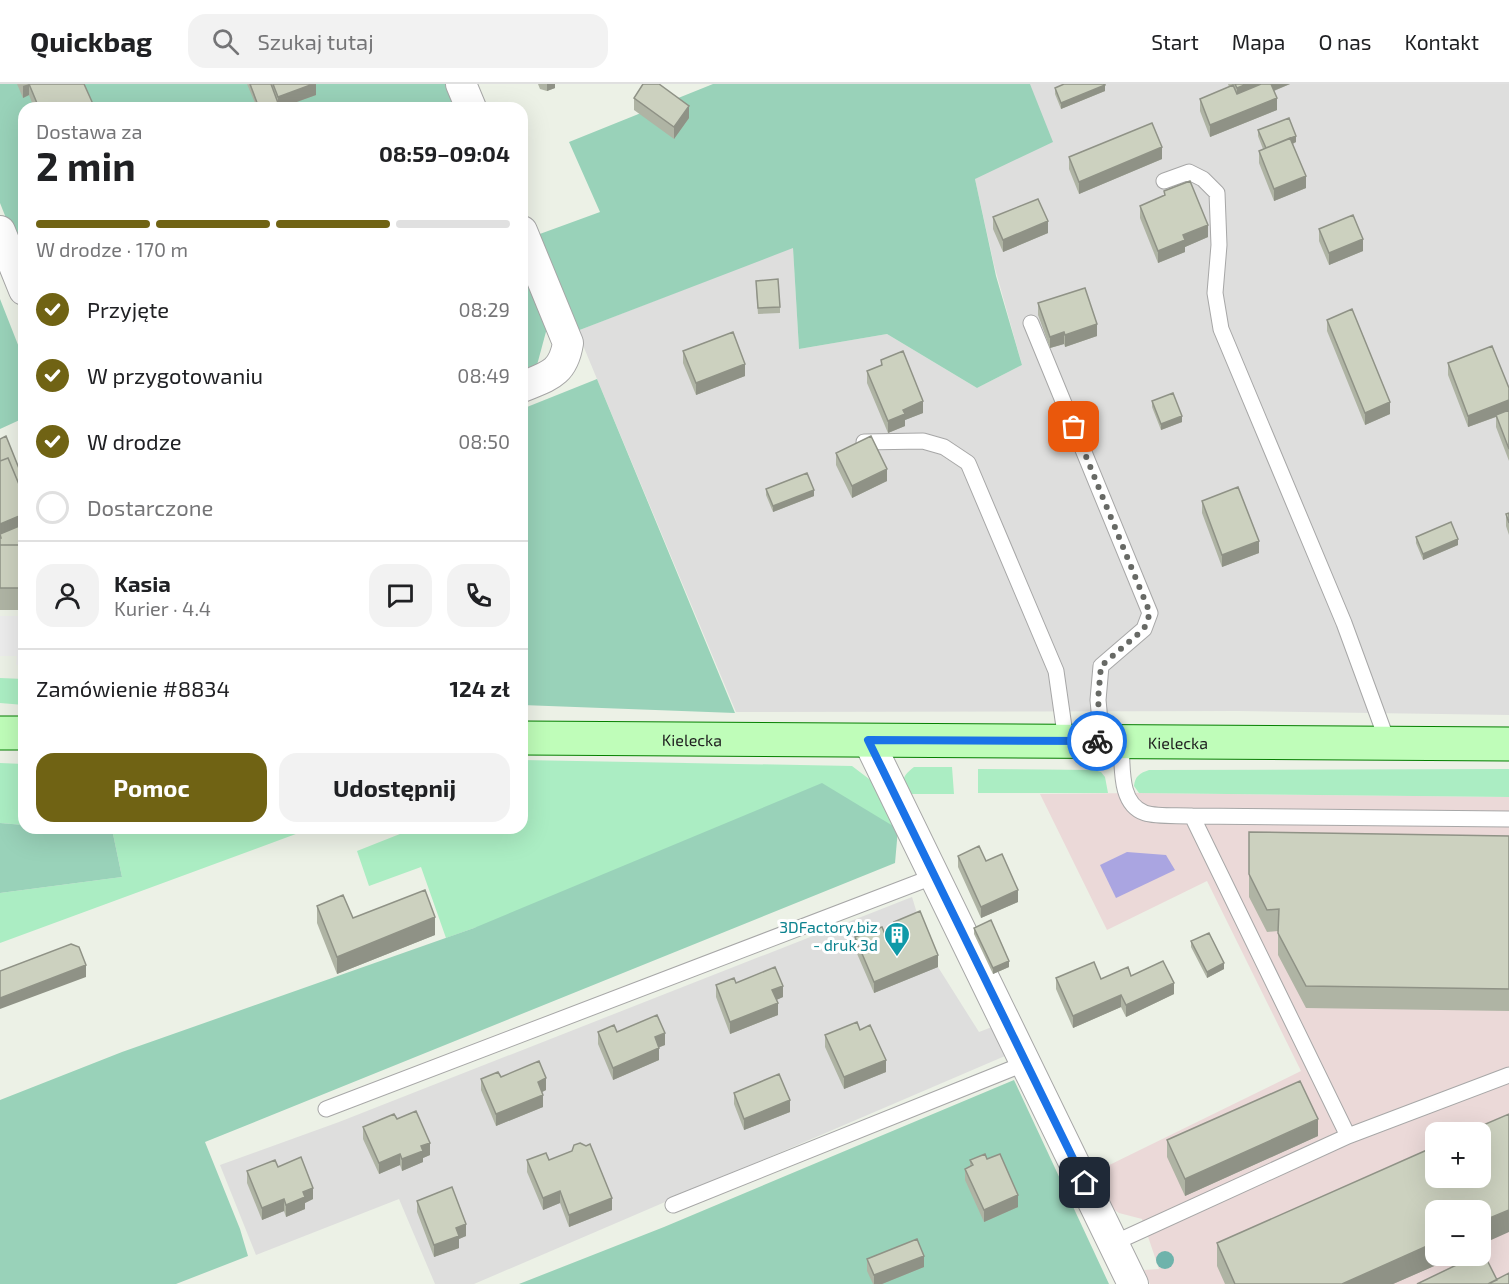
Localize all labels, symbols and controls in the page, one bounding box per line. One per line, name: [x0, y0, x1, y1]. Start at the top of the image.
search box: [188, 14, 608, 68]
text: Quickbag: [30, 24, 152, 58]
icon: search: [209, 25, 242, 58]
text: Szukaj tutaj: [257, 28, 374, 54]
text: Start: [1151, 29, 1199, 54]
text: Mapa: [1232, 29, 1285, 54]
text: O nas: [1318, 29, 1372, 54]
text: Kontakt: [1405, 29, 1479, 54]
text: Dostawa za: [36, 119, 142, 143]
text: 08:59–09:04: [379, 140, 510, 166]
text: 2 min: [36, 142, 136, 189]
text: W drodze · 170 m: [36, 237, 188, 261]
icon: check: [36, 293, 69, 326]
text: Przyjęte: [87, 296, 169, 322]
text: 08:29: [458, 297, 510, 321]
icon: check: [36, 359, 69, 392]
text: W przygotowaniu: [87, 362, 263, 388]
text: 08:49: [457, 363, 510, 387]
pin: [1048, 401, 1099, 452]
icon: bag: [1057, 410, 1090, 443]
icon: check: [36, 425, 69, 458]
text: W drodze: [87, 428, 182, 454]
text: 08:50: [458, 429, 510, 453]
text: Dostarczone: [87, 494, 213, 520]
button: person: [36, 564, 99, 627]
button: chat: [369, 564, 432, 627]
button: phone: [447, 564, 510, 627]
text: Kasia: [114, 570, 171, 596]
text: Kurier · 4.4: [114, 596, 211, 620]
text: Zamówienie #8834: [36, 675, 230, 701]
text: 124 zł: [449, 675, 510, 701]
courier: [1067, 711, 1127, 771]
icon: bike: [1081, 725, 1114, 758]
street label: Kielecka: [662, 729, 722, 749]
street label: Kielecka: [1148, 732, 1208, 752]
button: Pomoc: [36, 753, 267, 822]
button: Udostępnij: [279, 753, 510, 822]
place label: 3DFactory.biz - druk 3d: [779, 917, 878, 954]
building icon: 3DFactory.biz - druk 3d: [882, 920, 912, 958]
map controls: [1425, 1122, 1491, 1266]
button: +: [1425, 1122, 1491, 1188]
pin: [1059, 1157, 1110, 1208]
icon: home: [1068, 1166, 1101, 1199]
button: −: [1425, 1200, 1491, 1266]

